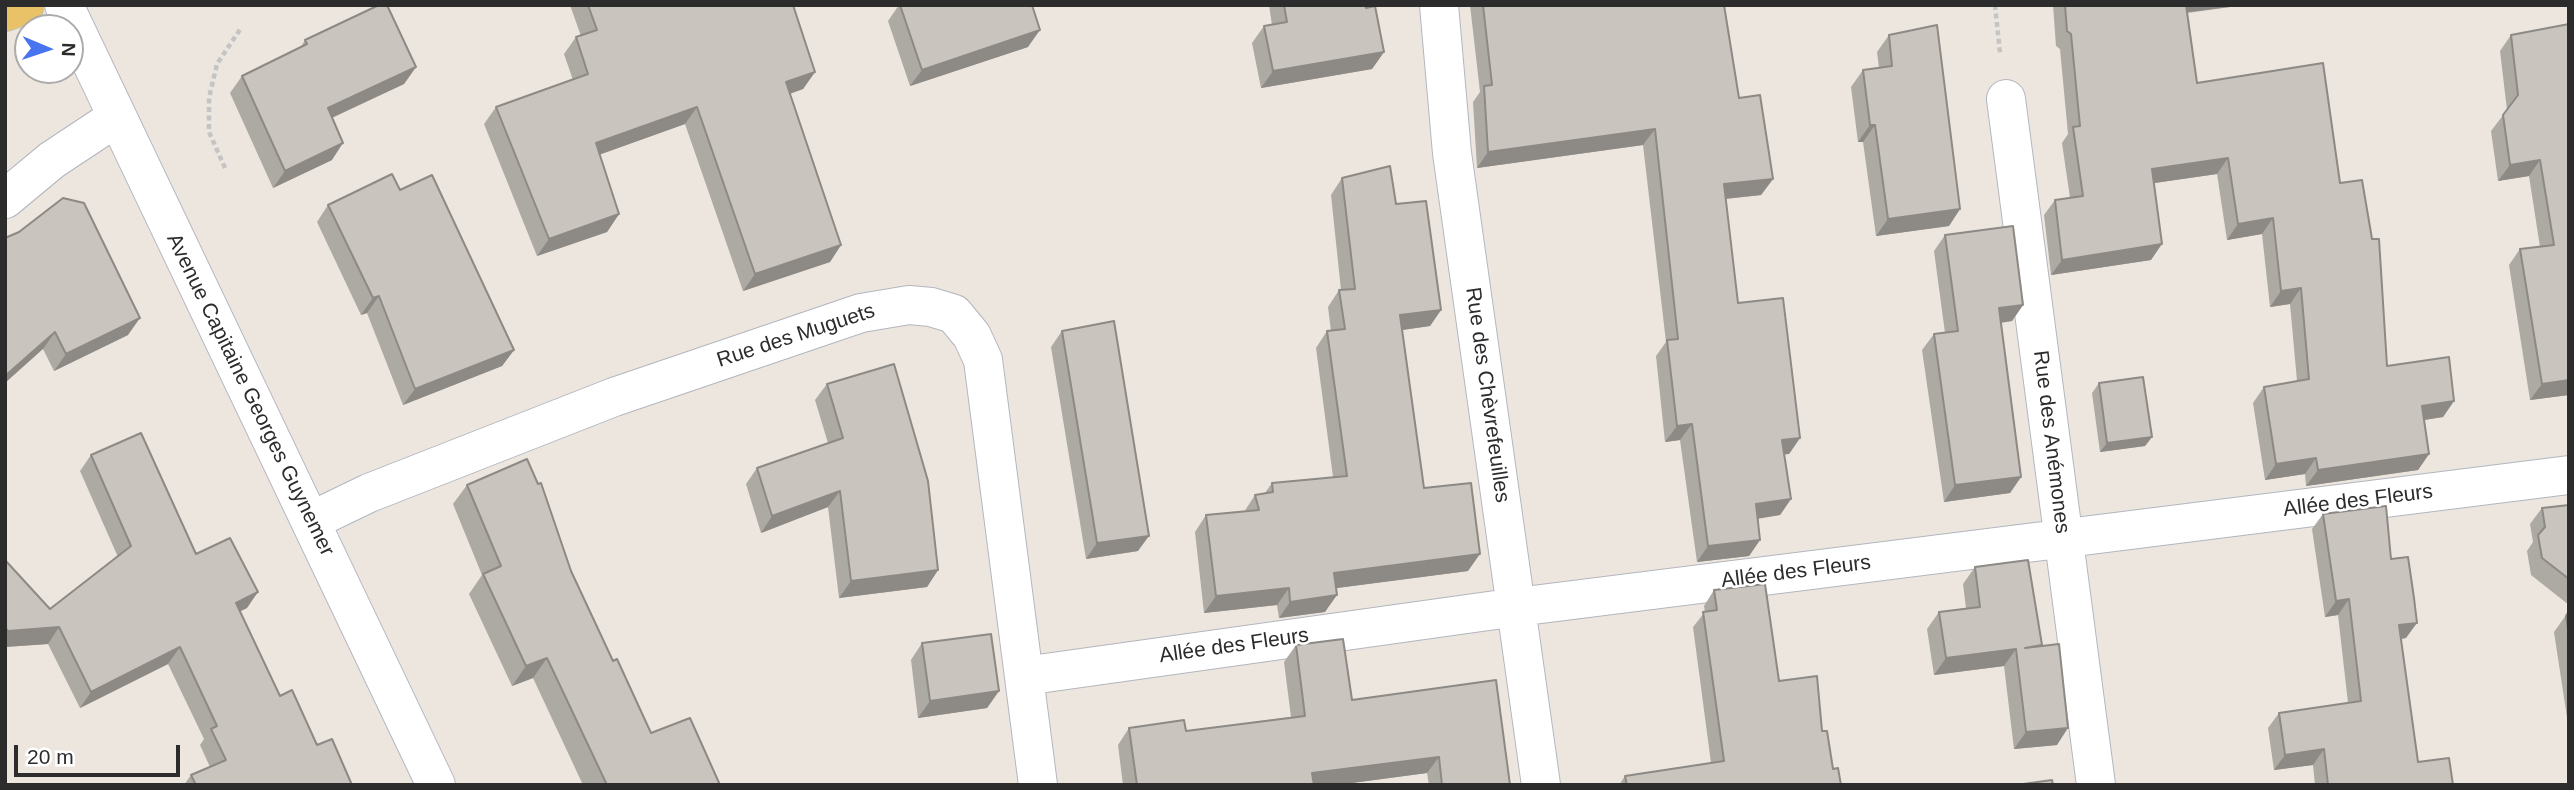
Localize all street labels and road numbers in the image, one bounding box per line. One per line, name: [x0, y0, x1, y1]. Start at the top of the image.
street label: Avenue Capitaine Georges Guynemer: [161, 230, 339, 560]
street label: Rue des Chèvrefeuilles: [1459, 286, 1515, 504]
street label: Rue des Muguets: [714, 299, 878, 373]
street label: Rue des Anémones: [2027, 349, 2075, 535]
street label: Allée des Fleurs: [2282, 479, 2434, 523]
street label: Allée des Fleurs: [1720, 550, 1872, 594]
street label: Allée des Fleurs: [1158, 623, 1310, 669]

